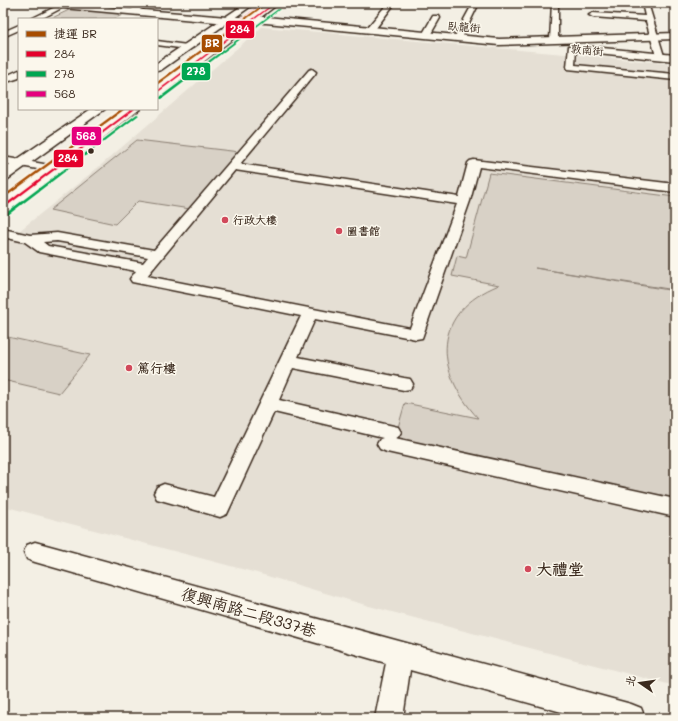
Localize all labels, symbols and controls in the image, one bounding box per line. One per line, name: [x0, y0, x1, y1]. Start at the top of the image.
legend: [18, 18, 158, 110]
street label: 臥龍街: [447, 18, 482, 35]
line badge: 284: [225, 20, 255, 39]
text: 284: [230, 21, 250, 36]
text: 捷運 BR: [54, 25, 97, 41]
line badge: BR: [201, 34, 223, 53]
text: BR: [204, 35, 220, 50]
street label: 敦南街: [570, 41, 605, 58]
text: 284: [54, 45, 75, 61]
line badge: 278: [181, 62, 211, 81]
text: 278: [186, 63, 206, 78]
text: 278: [54, 65, 75, 81]
text: 568: [54, 85, 76, 101]
line badge: 568: [71, 126, 102, 146]
text: 568: [76, 128, 96, 143]
unlabelled marker: [86, 146, 96, 156]
line badge: 284: [53, 149, 84, 168]
text: 284: [58, 150, 78, 165]
place label: 行政大樓: [233, 212, 277, 227]
marker: 行政大樓: [220, 215, 230, 225]
place label: 圖書館: [347, 223, 380, 238]
marker: 圖書館: [334, 226, 344, 236]
place label: 篤行樓: [137, 359, 176, 376]
marker: 篤行樓: [124, 363, 134, 373]
place label: 大禮堂: [536, 558, 584, 579]
marker: 大禮堂: [523, 564, 533, 574]
street label: 復興南路二段337巷: [179, 582, 319, 641]
north arrow: [620, 663, 660, 703]
text: 北: [621, 674, 638, 688]

